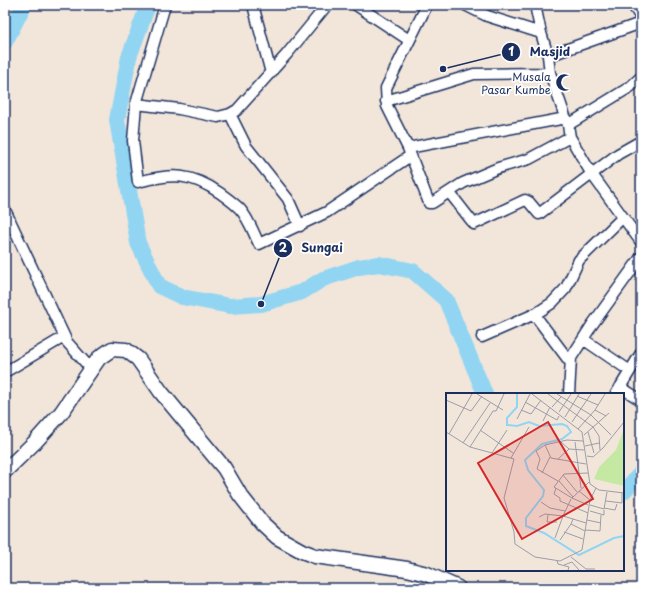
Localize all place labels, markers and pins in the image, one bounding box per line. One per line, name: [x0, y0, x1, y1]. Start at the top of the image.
callout: Masjid: [501, 40, 578, 64]
place label: Musala Pasar Kumbe: [481, 68, 551, 98]
mosque icon: Musala Pasar Kumbe: [554, 73, 574, 93]
callout: Sungai: [273, 236, 350, 260]

